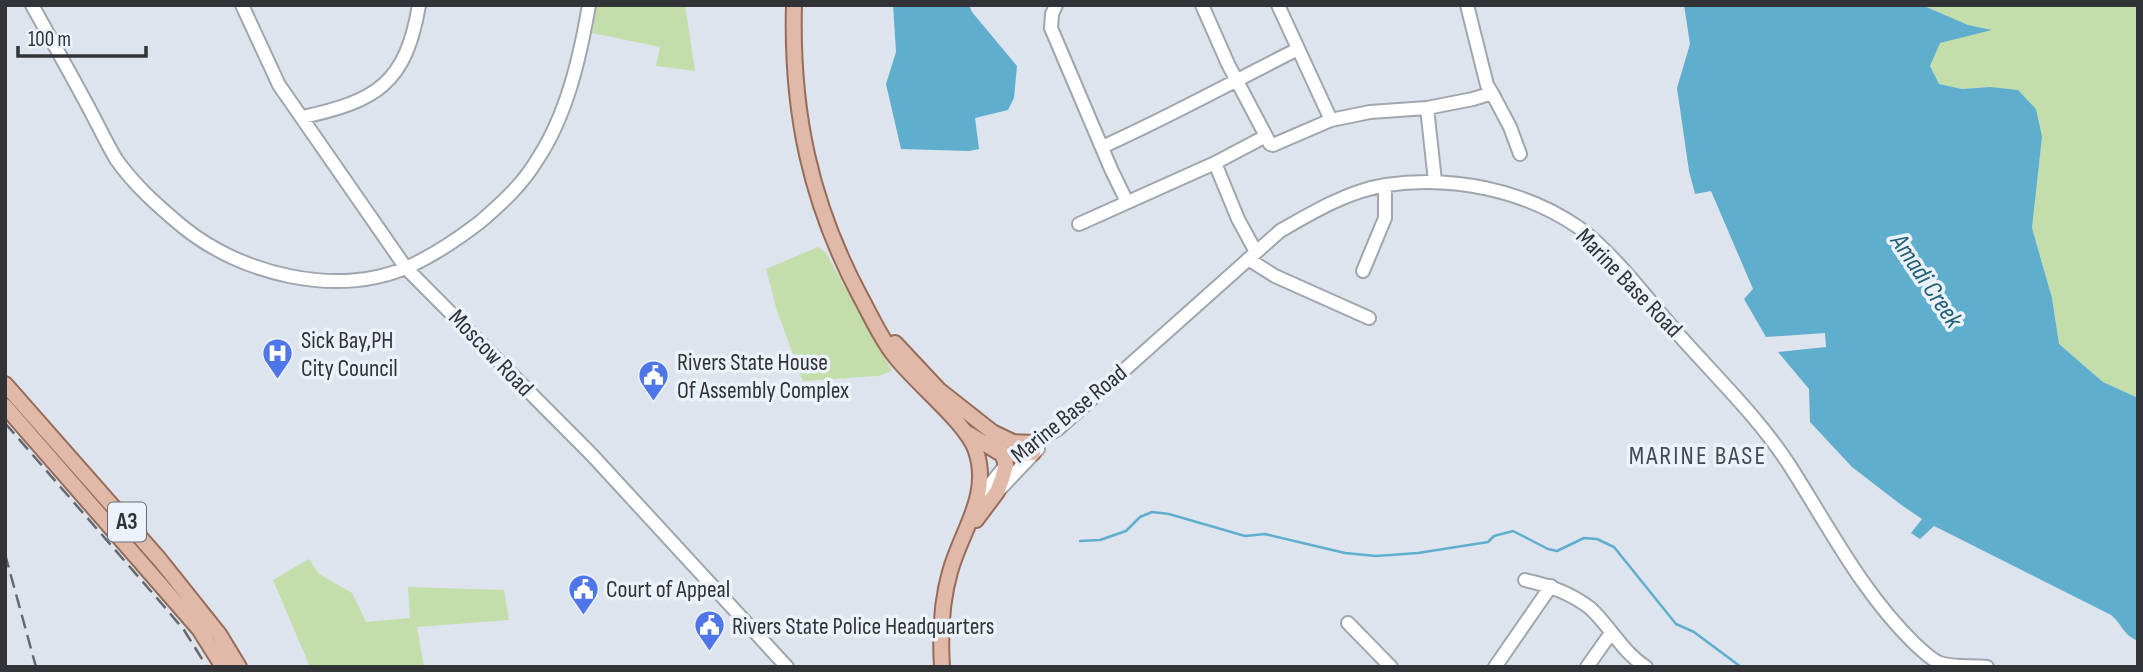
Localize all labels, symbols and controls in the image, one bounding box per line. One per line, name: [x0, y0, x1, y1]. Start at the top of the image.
scale bar: [18, 14, 145, 58]
text: 100 m: [28, 27, 71, 52]
street label: Marine Base Road: [1570, 222, 1688, 344]
water label: Amadi Creek: [1883, 227, 1969, 335]
street label: Moscow Road: [443, 304, 539, 402]
place label: Sick Bay,PH City Council: [301, 326, 398, 383]
hospital icon: Sick Bay,PH City Council: [261, 337, 295, 381]
place label: Rivers State House Of Assembly Complex: [677, 348, 849, 405]
street label: Marine Base Road: [1005, 358, 1133, 470]
public building icon: Rivers State House Of Assembly Complex: [637, 359, 671, 403]
district label: MARINE BASE: [1629, 441, 1767, 472]
road number: A3: [108, 502, 146, 542]
public building icon: Court of Appeal: [566, 572, 600, 616]
place label: Court of Appeal: [606, 575, 730, 604]
public building icon: Rivers State Police Headquarters: [692, 609, 726, 653]
place label: Rivers State Police Headquarters: [732, 612, 995, 641]

